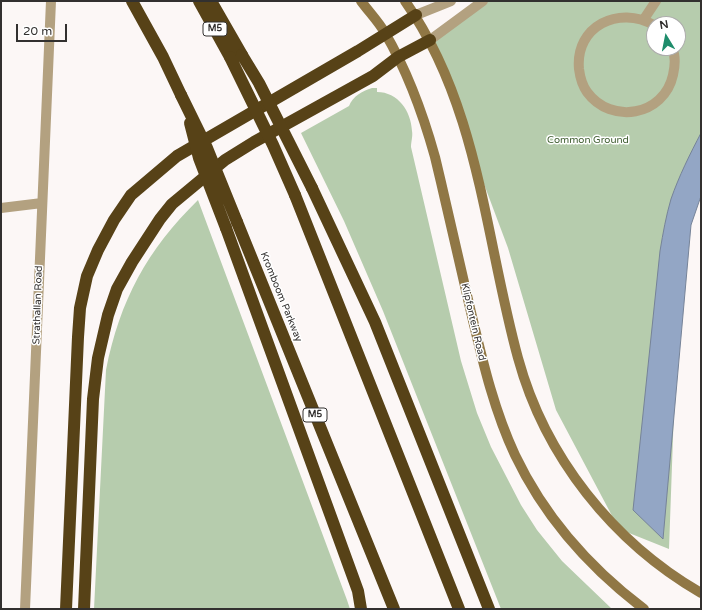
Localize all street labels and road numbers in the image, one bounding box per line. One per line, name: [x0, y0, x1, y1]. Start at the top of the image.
road number: M5: [203, 22, 227, 36]
street label: Kromboom Parkway: [257, 250, 305, 344]
street label: Strathallan Road: [31, 265, 45, 345]
street label: Klipfontein Road: [458, 282, 488, 362]
road number: M5: [303, 408, 327, 422]

